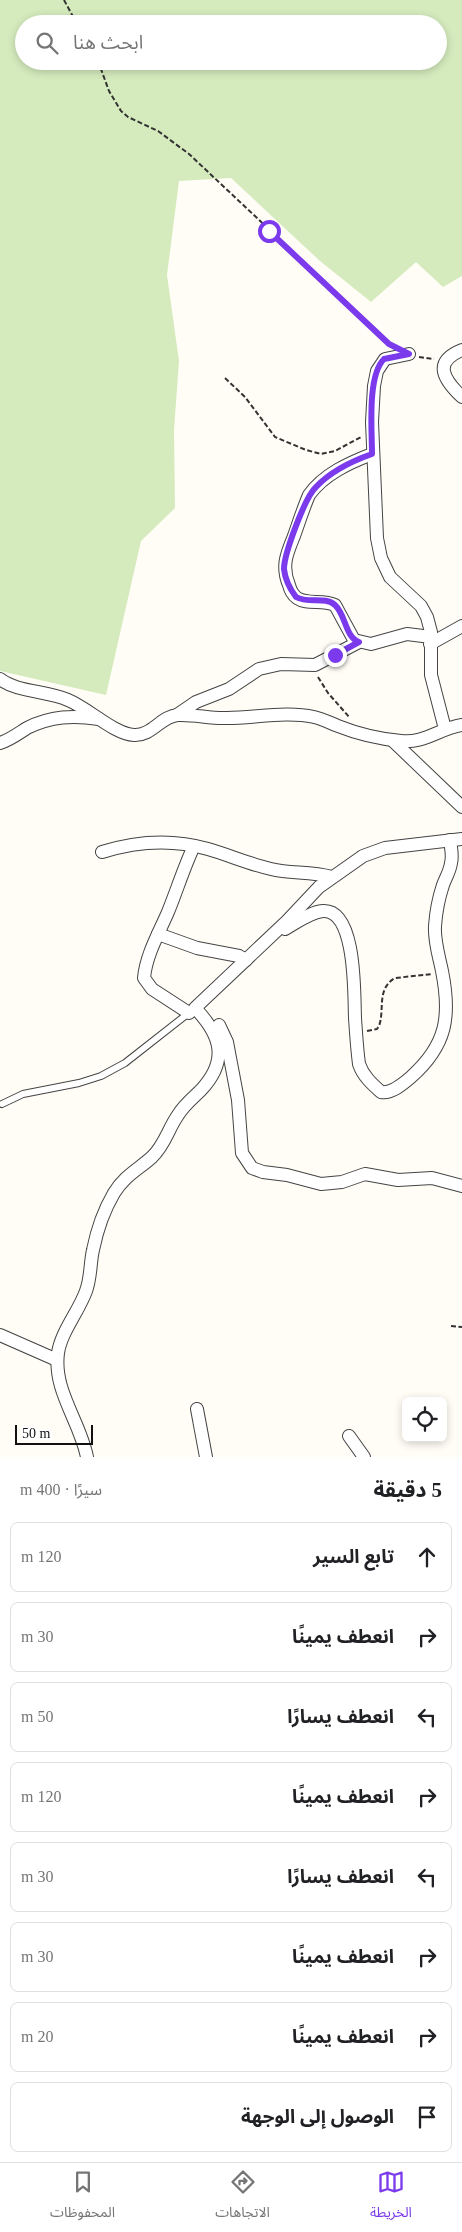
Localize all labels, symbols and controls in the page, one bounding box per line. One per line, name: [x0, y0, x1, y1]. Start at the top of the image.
search box: [15, 15, 447, 70]
icon: search: [33, 29, 61, 57]
text: ابحث هنا: [73, 32, 143, 53]
route start: [258, 220, 281, 243]
route end: [324, 644, 347, 667]
map controls: [402, 1397, 447, 1442]
button: locate: [402, 1397, 447, 1442]
scale bar: [15, 1422, 92, 1445]
text: 50 m: [22, 1426, 50, 1441]
text: 5 دقيقة: [373, 1478, 442, 1502]
text: سيرًا · 400 m: [20, 1481, 102, 1498]
icon: ahead: [413, 1543, 441, 1571]
text: تابع السير: [313, 1546, 394, 1567]
text: 120 m: [21, 1548, 61, 1565]
icon: right: [413, 1623, 441, 1651]
text: انعطف يمينًا: [292, 1626, 394, 1647]
text: 30 m: [21, 1628, 53, 1645]
icon: left: [413, 1703, 441, 1731]
text: انعطف يسارًا: [287, 1706, 394, 1727]
text: 50 m: [21, 1708, 53, 1725]
icon: right: [413, 1783, 441, 1811]
text: انعطف يمينًا: [292, 1786, 394, 1807]
text: 120 m: [21, 1788, 61, 1805]
icon: left: [413, 1863, 441, 1891]
text: انعطف يسارًا: [287, 1866, 394, 1887]
text: 30 m: [21, 1868, 53, 1885]
icon: right: [413, 1943, 441, 1971]
text: انعطف يمينًا: [292, 1946, 394, 1967]
text: 30 m: [21, 1948, 53, 1965]
icon: right: [413, 2023, 441, 2051]
text: انعطف يمينًا: [292, 2026, 394, 2047]
text: 20 m: [21, 2028, 53, 2045]
icon: arrive: [413, 2103, 441, 2131]
text: الوصول إلى الوجهة: [241, 2106, 394, 2127]
tab: المحفوظات: [50, 2168, 115, 2227]
tab: الاتجاهات: [215, 2168, 270, 2227]
tab: الخريطة: [370, 2168, 412, 2227]

